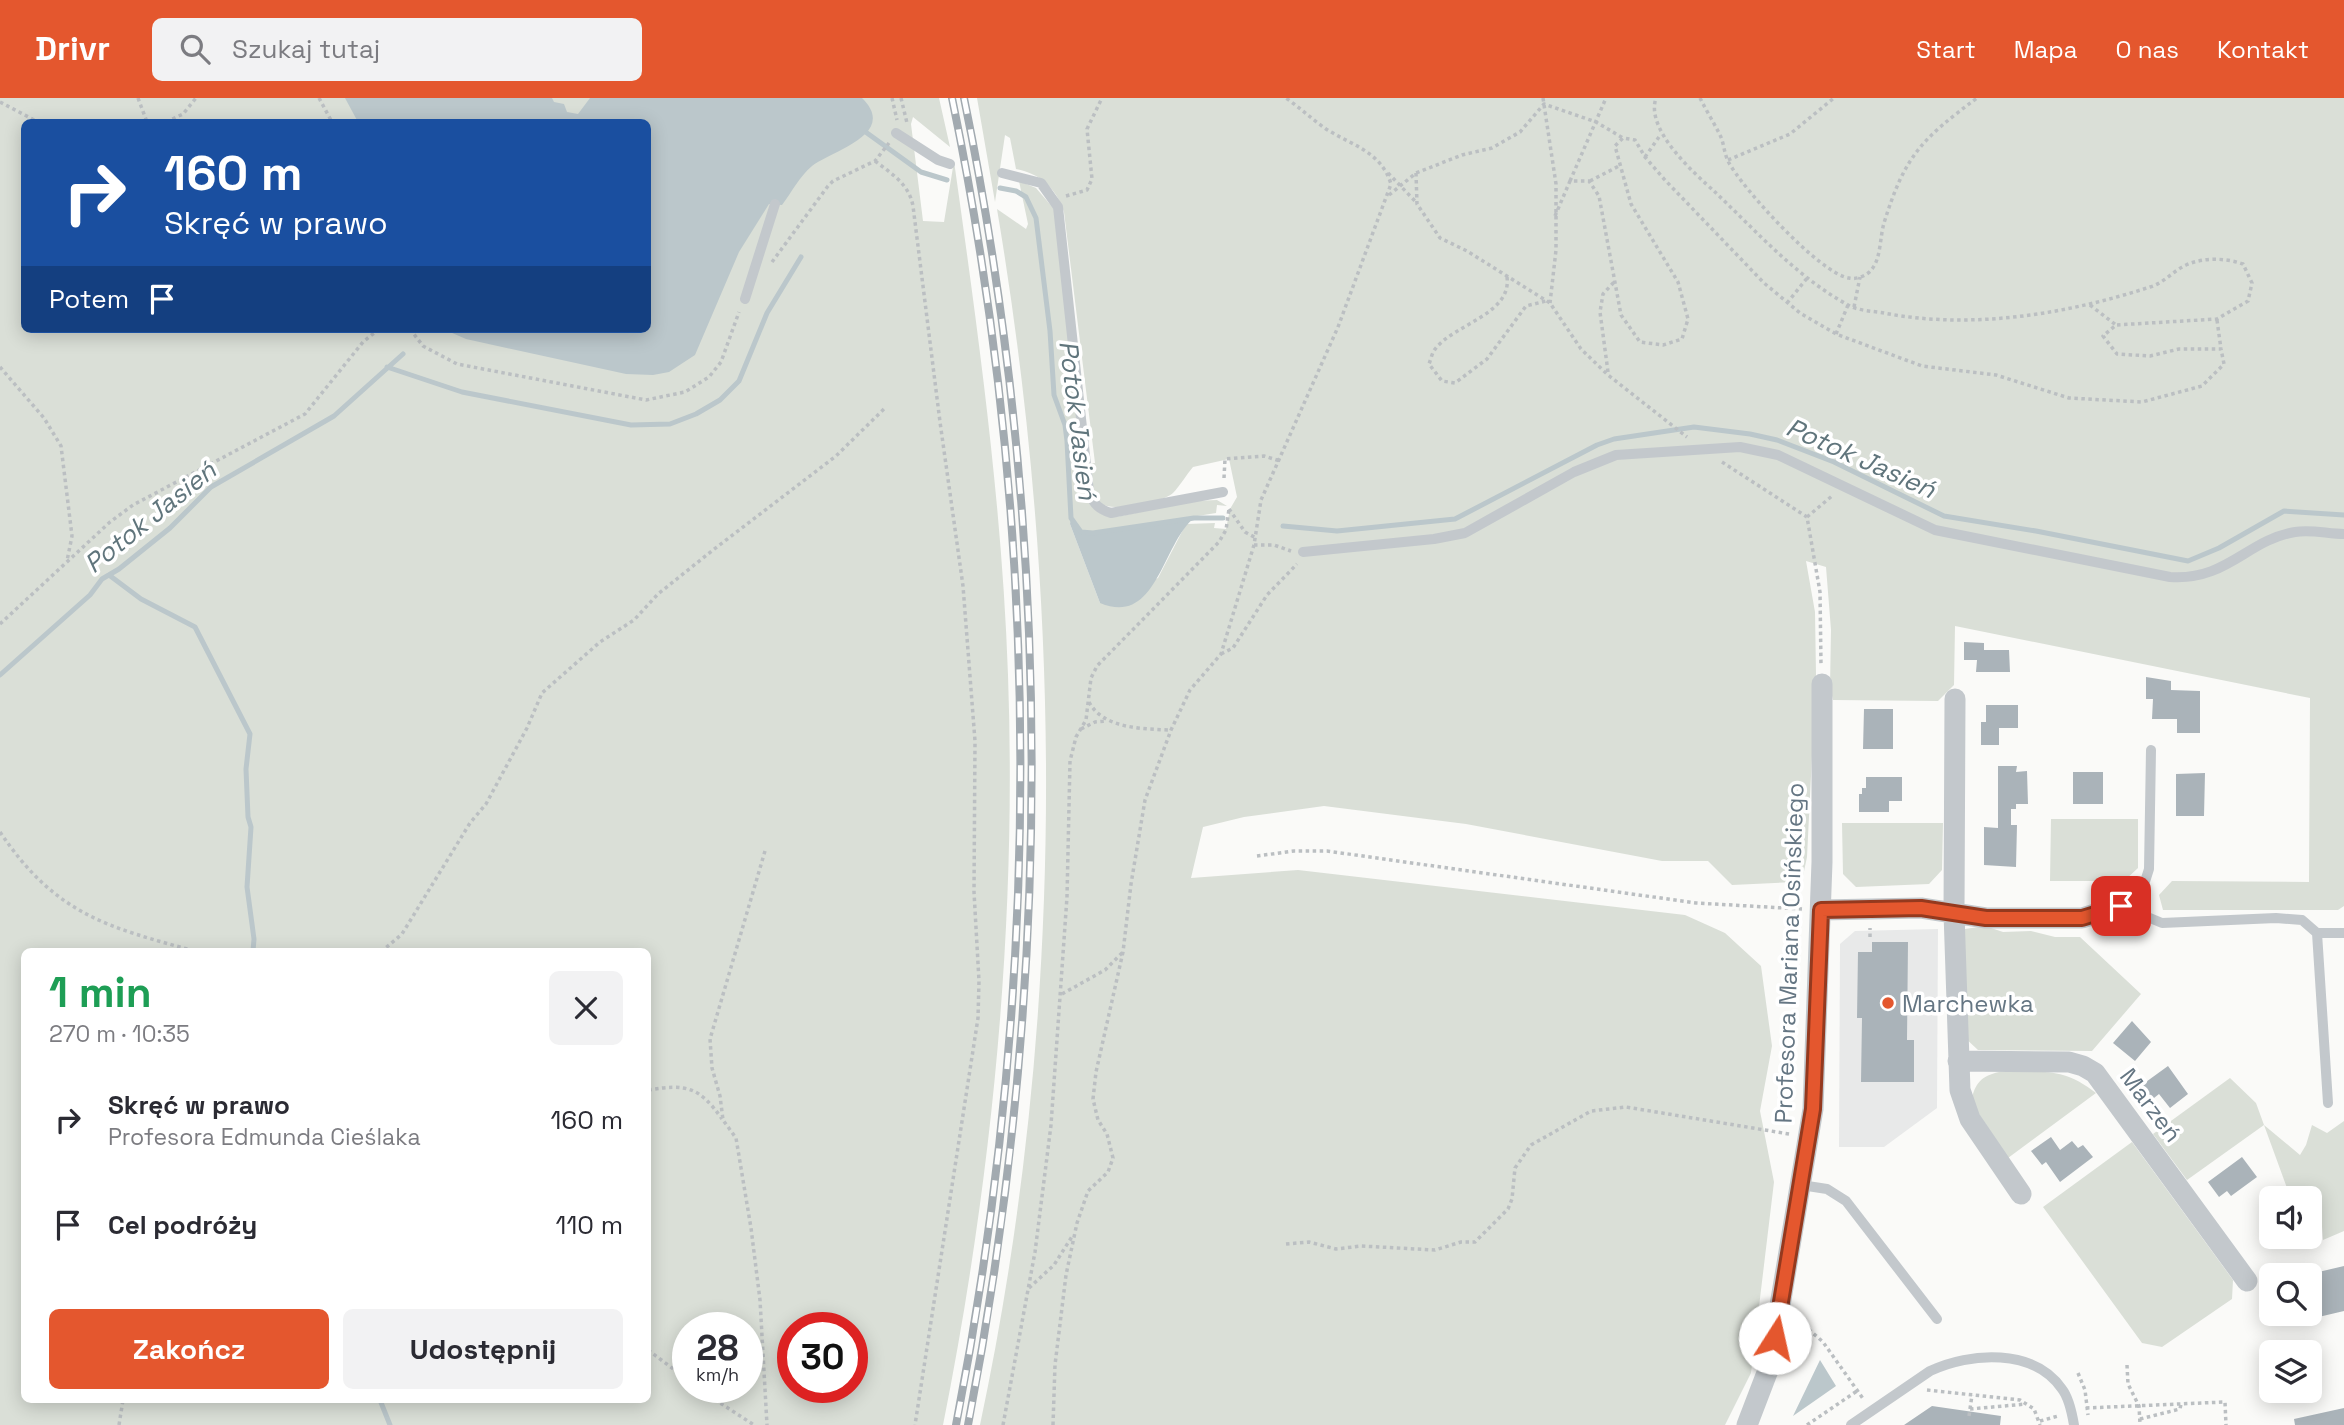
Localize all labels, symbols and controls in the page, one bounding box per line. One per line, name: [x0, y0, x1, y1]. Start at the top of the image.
search box: [152, 18, 642, 81]
text: Drivr: [35, 28, 110, 70]
icon: search: [176, 30, 214, 68]
text: Szukaj tutaj: [232, 32, 380, 66]
text: Start: [1916, 34, 1976, 65]
text: Mapa: [2014, 34, 2078, 65]
text: O nas: [2116, 34, 2179, 65]
text: Kontakt: [2217, 34, 2309, 65]
text: 160 m: [164, 142, 302, 204]
icon: right: [49, 147, 140, 238]
text: Skręć w prawo: [164, 203, 388, 243]
icon: arrive: [143, 280, 181, 318]
text: Potem: [49, 282, 129, 316]
water label: Potok Jasień: [1051, 339, 1105, 503]
water label: Potok Jasień: [1781, 410, 1942, 507]
water label: Potok Jasień: [77, 453, 224, 581]
street label: Profesora Mariana Osińskiego: [1768, 782, 1810, 1124]
pin: [2091, 876, 2151, 936]
icon: arrive: [2102, 887, 2140, 925]
text: 1 min: [49, 966, 152, 1019]
button: close: [549, 971, 623, 1045]
place label: Marchewka: [1902, 988, 2034, 1019]
marker: Marchewka: [1880, 995, 1896, 1011]
text: 270 m · 10:35: [49, 1019, 190, 1049]
street label: Marzeń: [2113, 1062, 2189, 1148]
text: Skręć w prawo: [108, 1088, 290, 1122]
icon: right: [49, 1101, 87, 1139]
text: 160 m: [551, 1103, 623, 1137]
text: Profesora Edmunda Cieślaka: [108, 1122, 421, 1152]
map controls: [2259, 1186, 2322, 1403]
button: sound: [2259, 1186, 2322, 1249]
icon: arrive: [49, 1206, 87, 1244]
text: Cel podróży: [108, 1208, 257, 1242]
text: 110 m: [556, 1208, 623, 1242]
button: search: [2259, 1263, 2322, 1326]
position arrow: [1738, 1301, 1812, 1375]
button: Zakończ: [49, 1309, 329, 1389]
button: Udostępnij: [343, 1309, 623, 1389]
speed limit sign: 30: [777, 1312, 868, 1403]
text: 28: [697, 1326, 738, 1370]
button: layers: [2259, 1340, 2322, 1403]
text: km/h: [696, 1363, 739, 1386]

